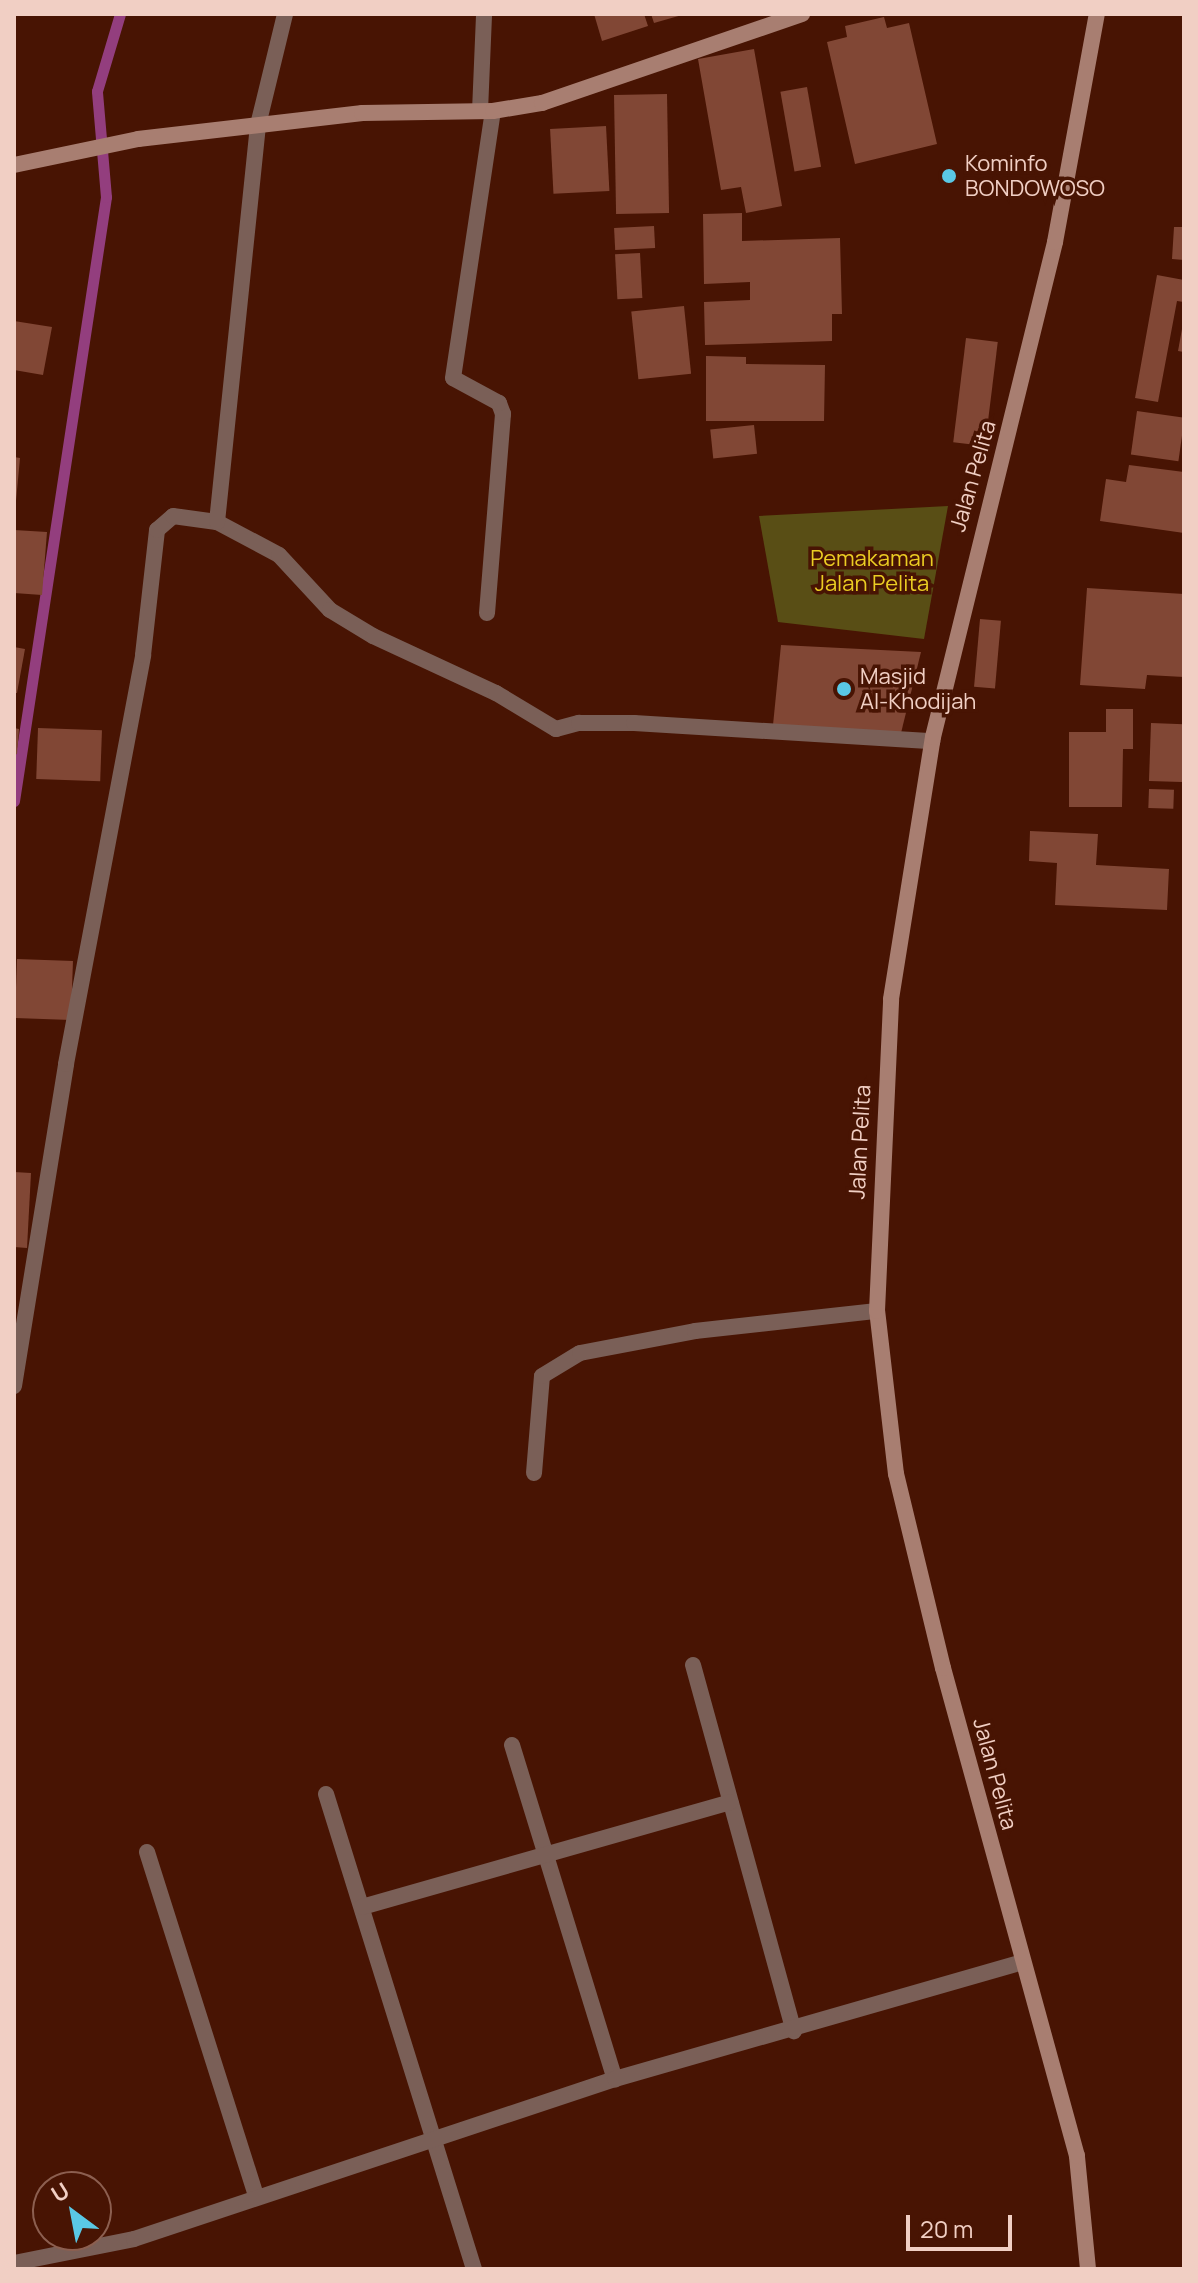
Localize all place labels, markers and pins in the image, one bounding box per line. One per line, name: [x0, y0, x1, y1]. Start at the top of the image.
place label: Kominfo BONDOWOSO: [965, 150, 1105, 202]
marker: Kominfo BONDOWOSO: [940, 167, 958, 185]
place label: Masjid Al-Khodijah: [860, 663, 976, 714]
marker: Masjid Al-Khodijah: [835, 680, 853, 698]

